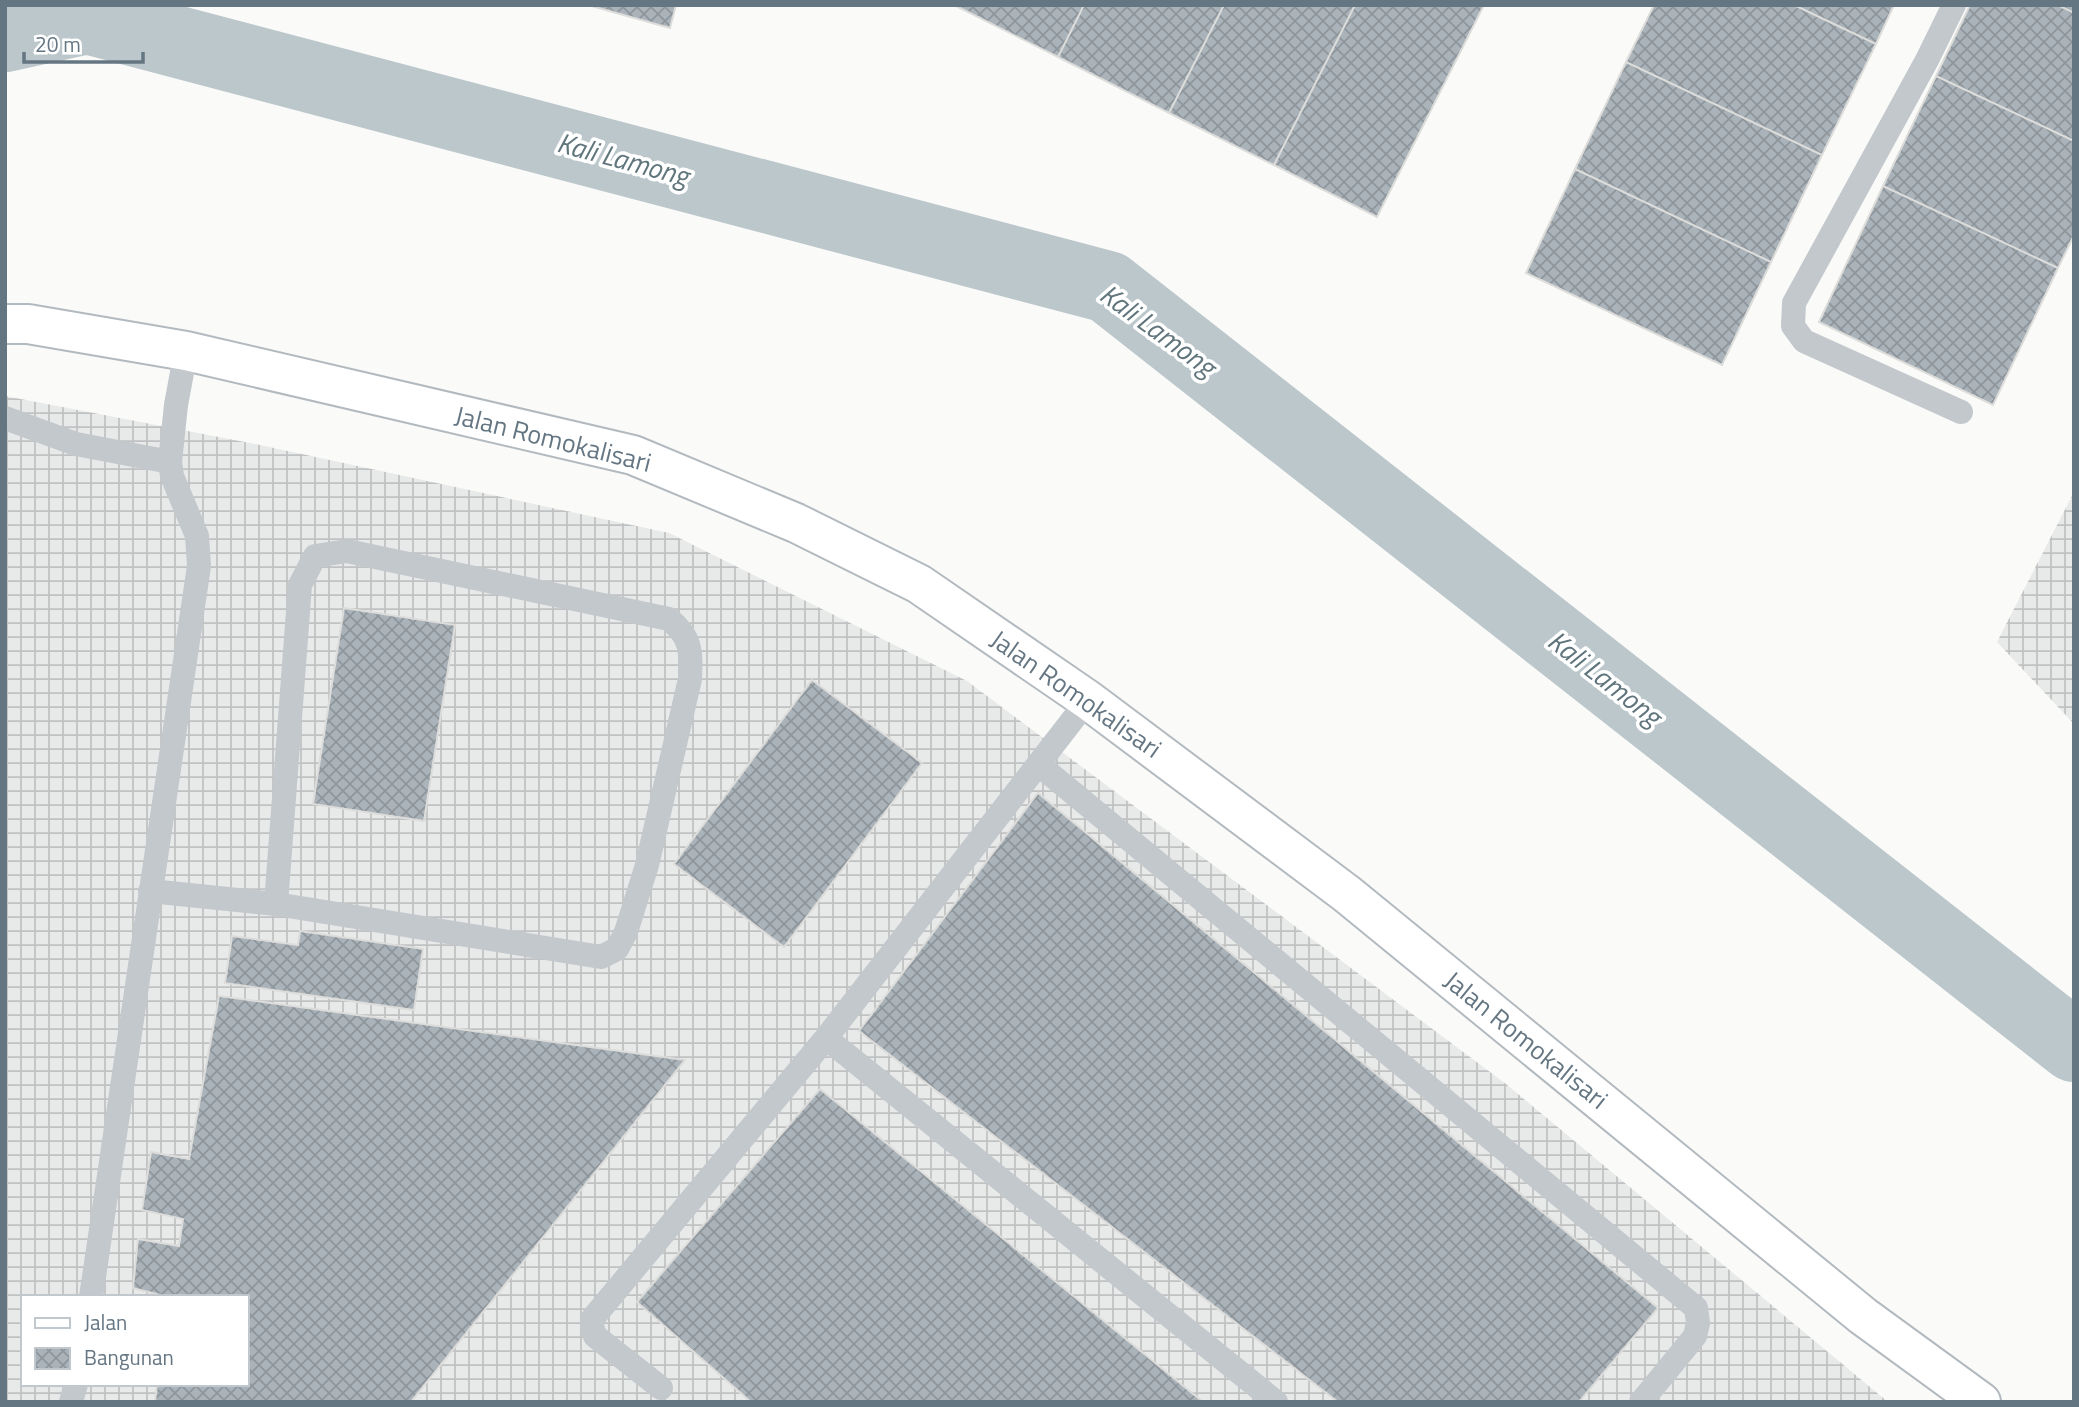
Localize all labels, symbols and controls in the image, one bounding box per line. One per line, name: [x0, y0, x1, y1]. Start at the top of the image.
scale bar: [24, 21, 144, 65]
text: 20 m: [35, 28, 81, 60]
water label: Kali Lamong: [553, 120, 696, 197]
water label: Kali Lamong: [1091, 273, 1228, 388]
street label: Jalan Romokalisari: [451, 395, 655, 482]
water label: Kali Lamong: [1539, 619, 1674, 738]
street label: Jalan Romokalisari: [983, 620, 1170, 767]
street label: Jalan Romokalisari: [1436, 961, 1617, 1118]
legend: [21, 1295, 248, 1386]
text: Jalan: [84, 1306, 127, 1338]
text: Bangunan: [84, 1341, 174, 1373]

